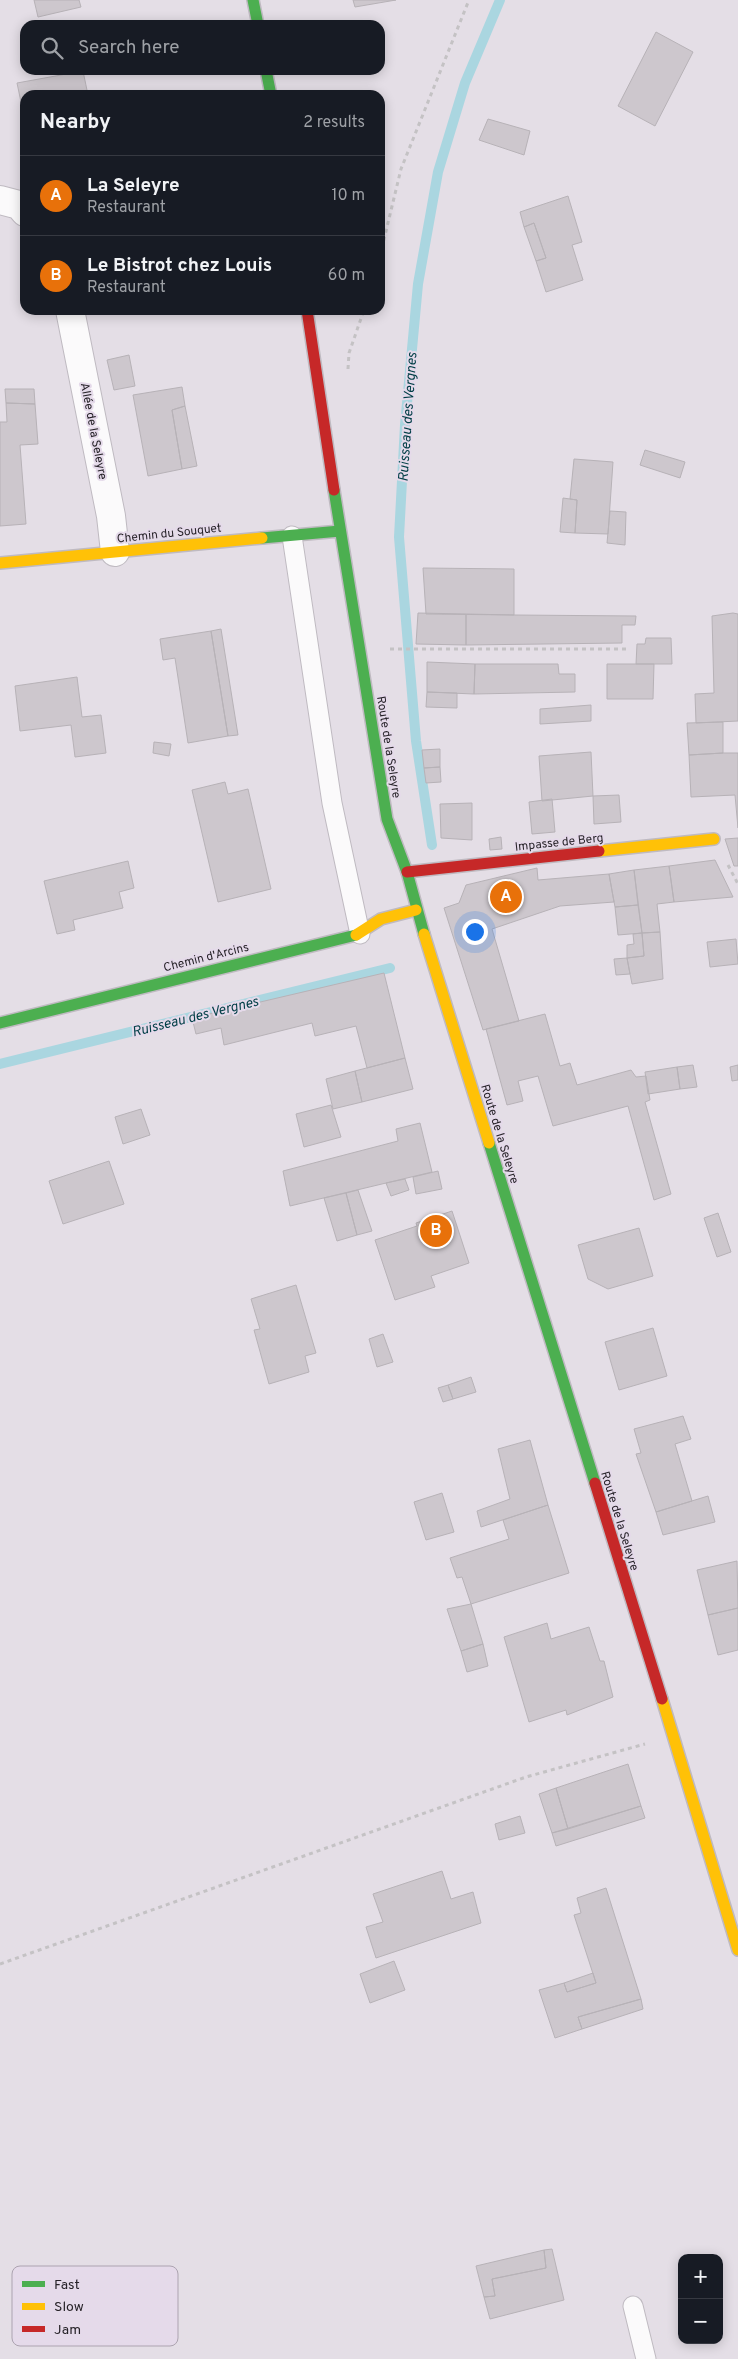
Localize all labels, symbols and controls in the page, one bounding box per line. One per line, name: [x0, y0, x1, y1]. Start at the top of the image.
search box: [20, 20, 385, 75]
icon: search: [38, 34, 66, 62]
text: Search here: [78, 36, 180, 60]
text: Nearby: [40, 109, 111, 136]
text: 2 results: [303, 113, 365, 133]
text: La Seleyre: [87, 174, 180, 198]
text: A: [50, 186, 62, 206]
text: 10 m: [331, 186, 365, 206]
text: Restaurant: [87, 198, 166, 218]
text: Le Bistrot chez Louis: [87, 254, 272, 278]
text: B: [50, 266, 62, 286]
text: 60 m: [328, 266, 365, 286]
text: Restaurant: [87, 278, 166, 298]
water label: Ruisseau des Vergnes: [395, 351, 422, 482]
street label: Allée de la Seleyre: [76, 381, 110, 481]
street label: Chemin du Souquet: [116, 521, 222, 547]
street label: Route de la Seleyre: [372, 695, 404, 799]
street label: Impasse de Berg: [514, 830, 604, 856]
pin: A: [490, 878, 522, 916]
your location: [462, 919, 488, 945]
street label: Chemin d'Arcins: [162, 940, 251, 976]
water label: Ruisseau des Vergnes: [130, 993, 261, 1041]
street label: Route de la Seleyre: [476, 1083, 522, 1186]
pin: B: [420, 1212, 452, 1250]
street label: Route de la Seleyre: [596, 1470, 642, 1573]
map controls: [678, 2254, 723, 2344]
button: +: [678, 2254, 723, 2299]
legend: [12, 2266, 178, 2346]
text: Fast: [54, 2277, 80, 2294]
text: Slow: [54, 2299, 84, 2316]
button: −: [678, 2299, 723, 2344]
text: Jam: [54, 2322, 81, 2339]

